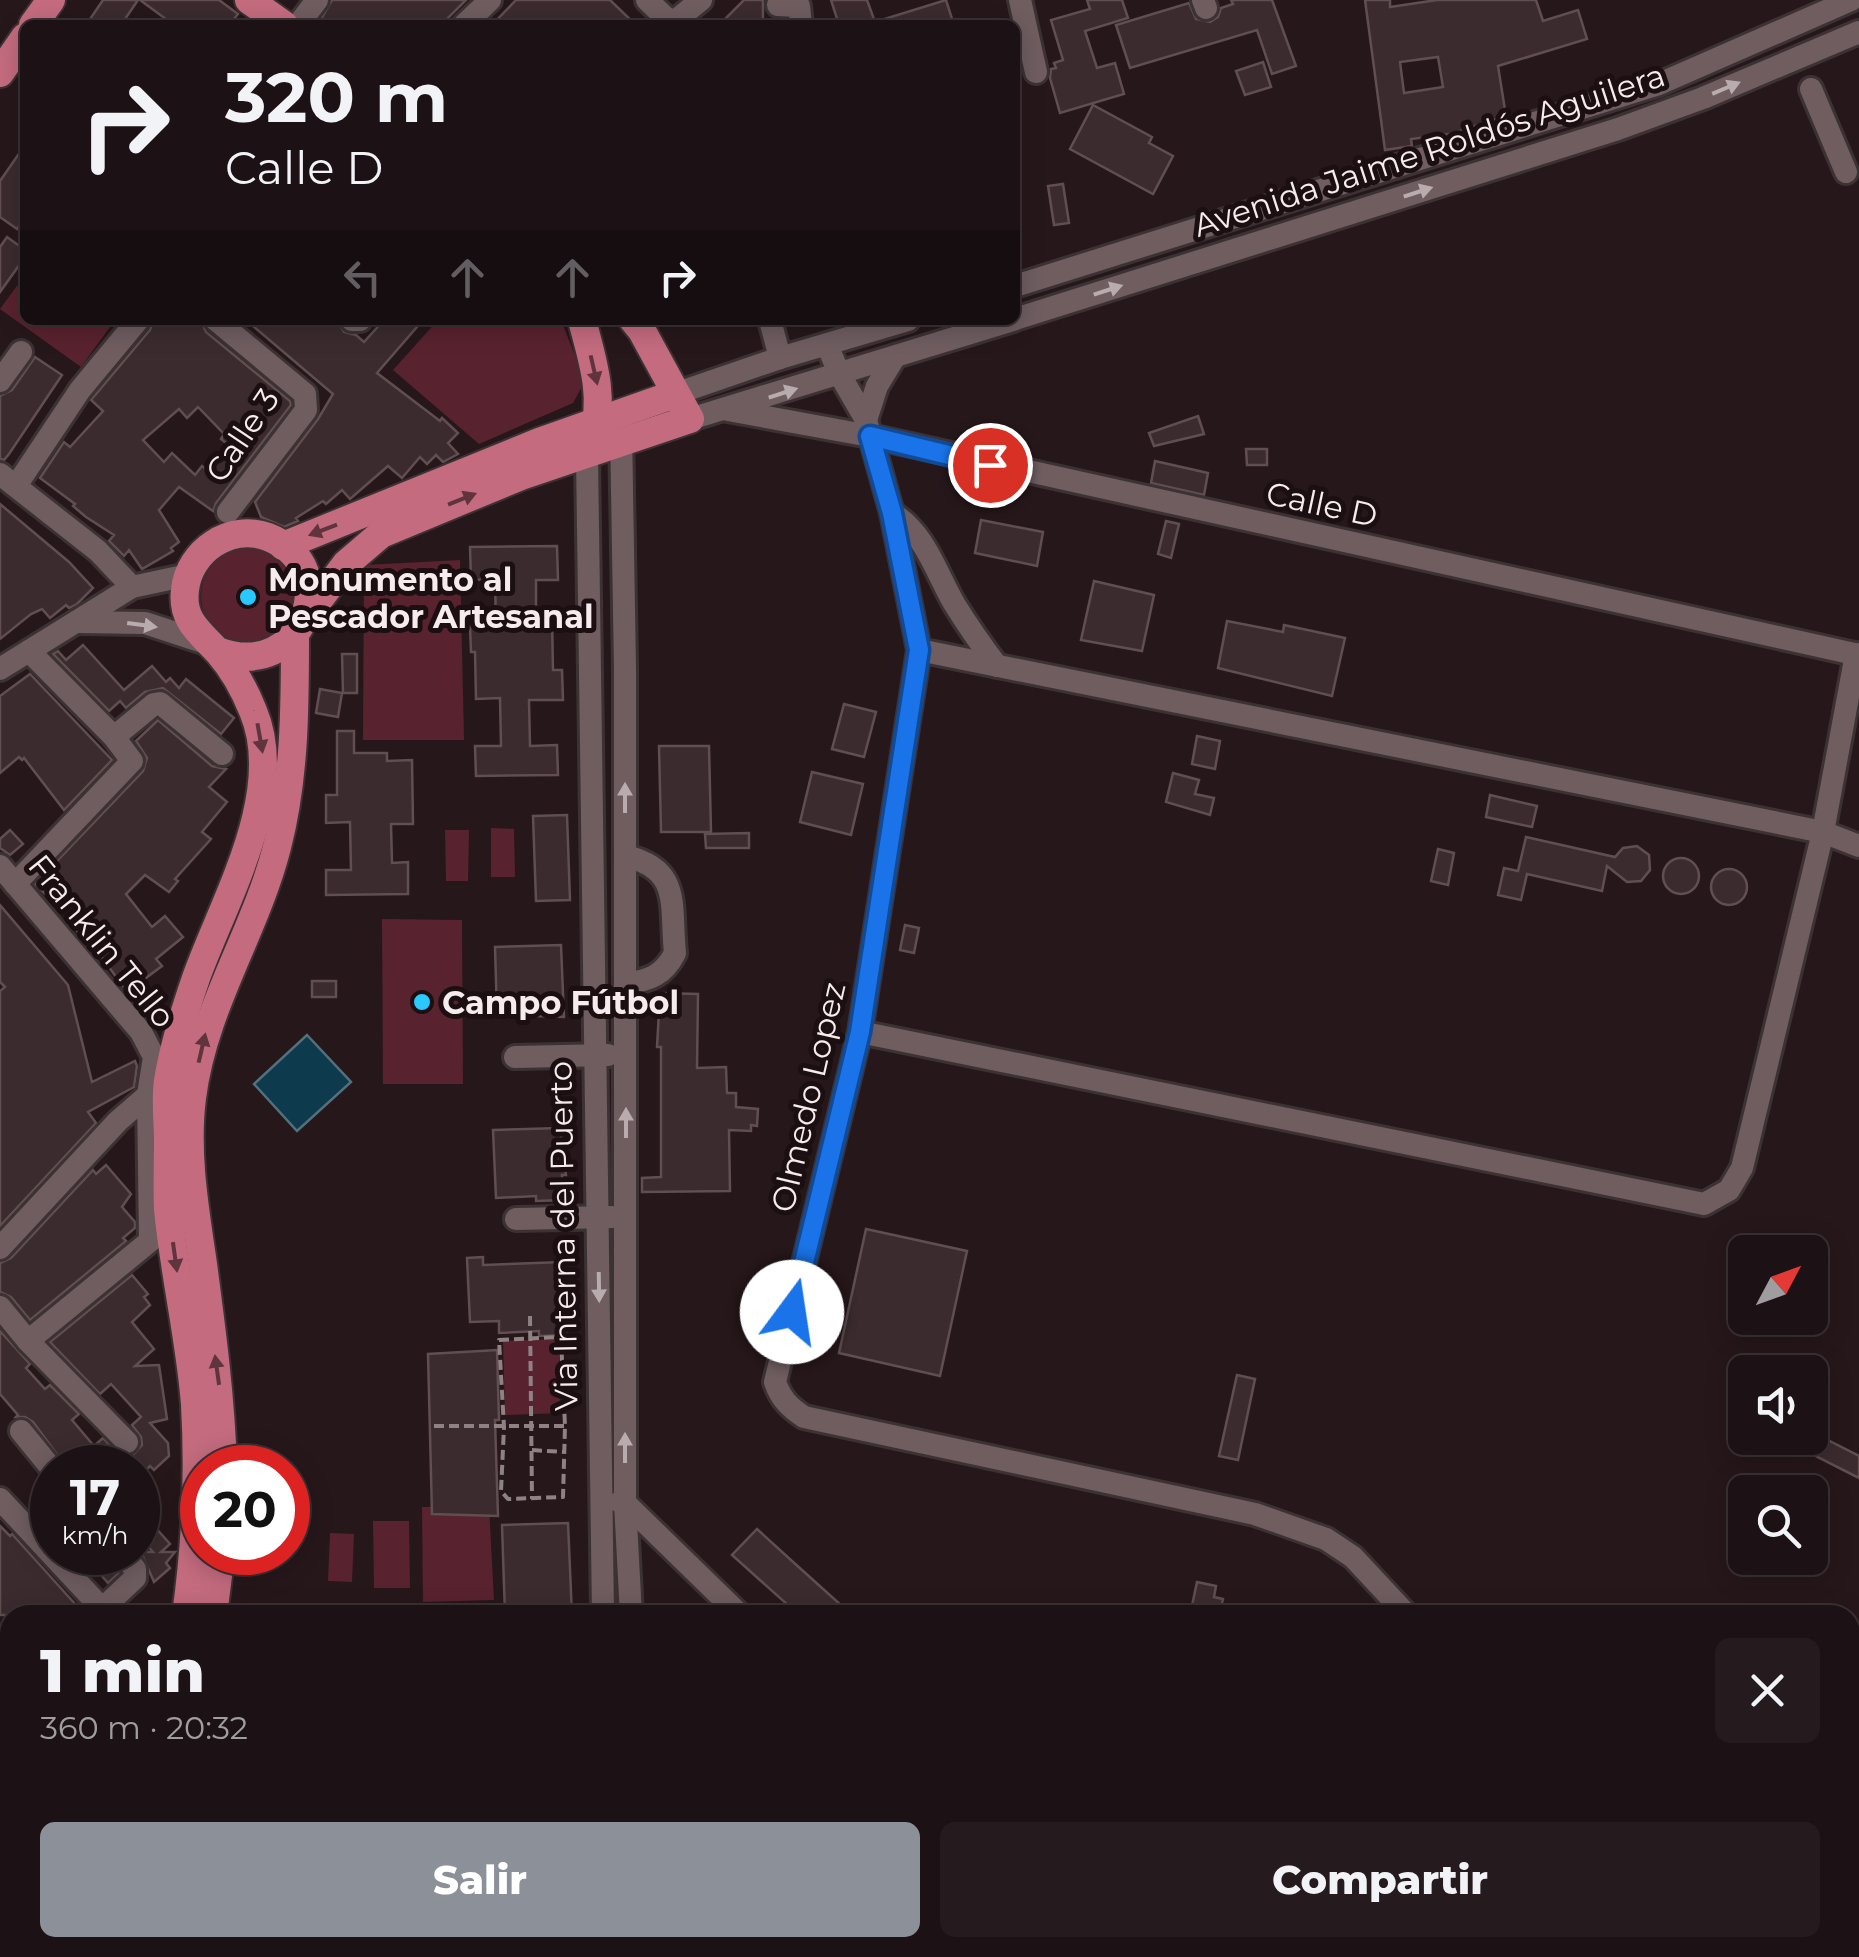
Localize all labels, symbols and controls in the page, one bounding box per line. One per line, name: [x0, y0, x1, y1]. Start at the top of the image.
text: 320 m: [225, 54, 448, 140]
street label: Avenida Jaime Roldós Aguilera: [1188, 55, 1670, 245]
icon: right: [60, 60, 190, 190]
one-way arrow: [1711, 80, 1741, 96]
text: Calle D: [225, 140, 383, 195]
one-way arrow: [1403, 184, 1434, 199]
icon: left: [335, 250, 390, 305]
icon: ahead: [440, 250, 495, 305]
icon: ahead: [545, 250, 600, 305]
icon: right: [650, 250, 705, 305]
one-way arrow: [1093, 282, 1124, 297]
one-way arrow: [587, 355, 603, 386]
street label: Calle 3: [197, 381, 287, 489]
one-way arrow: [769, 384, 799, 399]
pin: [948, 423, 1033, 508]
icon: arrive: [963, 438, 1018, 493]
street label: Calle D: [1263, 473, 1381, 535]
one-way arrow: [448, 491, 478, 506]
one-way arrow: [308, 523, 338, 539]
place label: Monumento al Pescador Artesanal: [268, 560, 594, 636]
marker: Monumento al Pescador Artesanal: [237, 586, 259, 608]
one-way arrow: [126, 617, 158, 633]
one-way arrow: [252, 723, 268, 754]
one-way arrow: [617, 781, 633, 813]
street label: Franklin Tello: [20, 847, 184, 1035]
street label: Olmedo Lopez: [763, 978, 853, 1216]
place label: Campo Fútbol: [442, 983, 679, 1022]
marker: Campo Fútbol: [411, 991, 433, 1013]
one-way arrow: [195, 1032, 210, 1063]
street label: Via Interna del Puerto: [540, 1061, 586, 1411]
one-way arrow: [618, 1106, 634, 1138]
north arrow: [1728, 1235, 1828, 1335]
map controls: [1728, 1235, 1828, 1575]
one-way arrow: [167, 1241, 183, 1273]
position arrow: [740, 1260, 844, 1364]
one-way arrow: [591, 1272, 607, 1304]
one-way arrow: [209, 1354, 225, 1386]
button: sound: [1728, 1355, 1828, 1455]
one-way arrow: [617, 1431, 633, 1463]
speed limit sign: 20: [180, 1445, 310, 1575]
text: 17: [70, 1467, 120, 1528]
button: search: [1728, 1475, 1828, 1575]
text: km/h: [62, 1520, 128, 1550]
text: 1 min: [40, 1634, 205, 1707]
button: close: [1715, 1638, 1820, 1743]
text: 360 m · 20:32: [40, 1708, 248, 1747]
button: Salir: [40, 1822, 920, 1937]
button: Compartir: [940, 1822, 1820, 1937]

